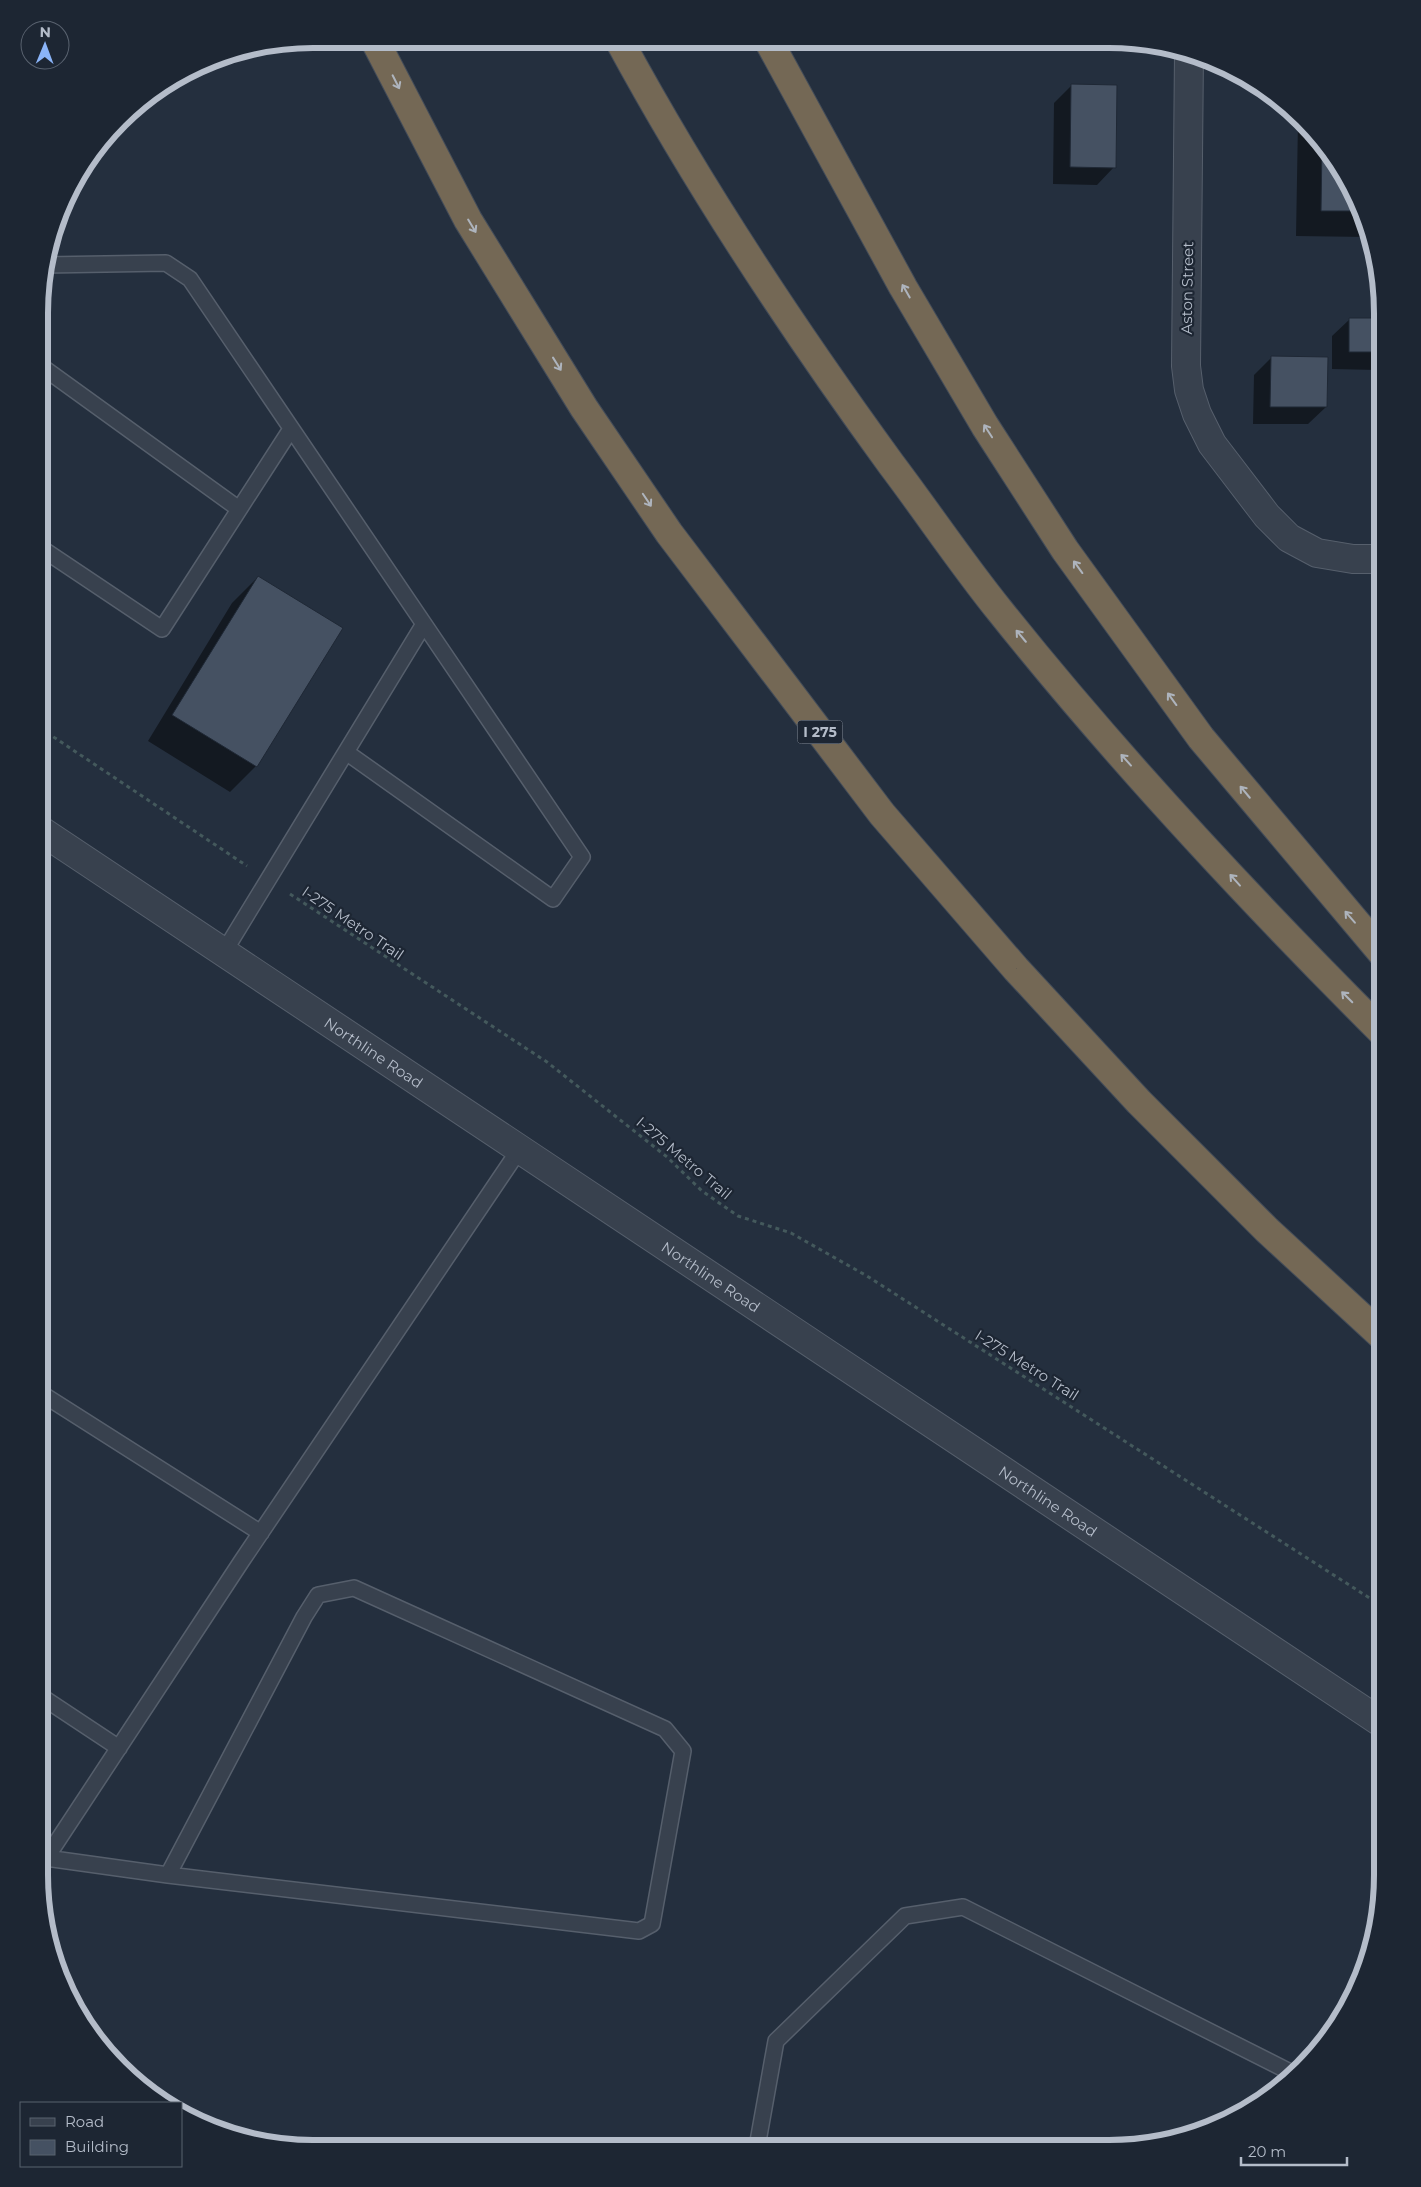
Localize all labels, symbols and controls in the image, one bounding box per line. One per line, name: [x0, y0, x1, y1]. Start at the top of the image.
north arrow: [20, 20, 70, 70]
text: N: [39, 23, 51, 41]
one-way arrow: [392, 74, 401, 89]
one-way arrow: [466, 219, 477, 233]
street label: Aston Street: [1177, 242, 1197, 334]
one-way arrow: [900, 284, 910, 299]
one-way arrow: [552, 357, 563, 371]
one-way arrow: [983, 424, 993, 438]
one-way arrow: [641, 493, 652, 507]
one-way arrow: [1073, 560, 1083, 574]
one-way arrow: [1015, 629, 1026, 642]
one-way arrow: [1167, 692, 1177, 706]
road number: I 275: [798, 720, 842, 744]
one-way arrow: [1120, 753, 1132, 766]
one-way arrow: [1240, 786, 1251, 799]
one-way arrow: [1229, 874, 1241, 886]
street label: I-275 Metro Trail: [298, 882, 408, 964]
one-way arrow: [1344, 910, 1356, 923]
one-way arrow: [1341, 991, 1354, 1003]
street label: Northline Road: [321, 1013, 427, 1092]
street label: I-275 Metro Trail: [632, 1113, 736, 1203]
street label: Northline Road: [658, 1237, 764, 1316]
street label: I-275 Metro Trail: [972, 1325, 1082, 1405]
street label: Northline Road: [995, 1461, 1101, 1541]
legend: [20, 2102, 182, 2167]
text: Road: [65, 2112, 104, 2131]
scale bar: [1241, 2134, 1347, 2166]
text: Building: [65, 2137, 129, 2156]
text: 20 m: [1248, 2142, 1286, 2161]

